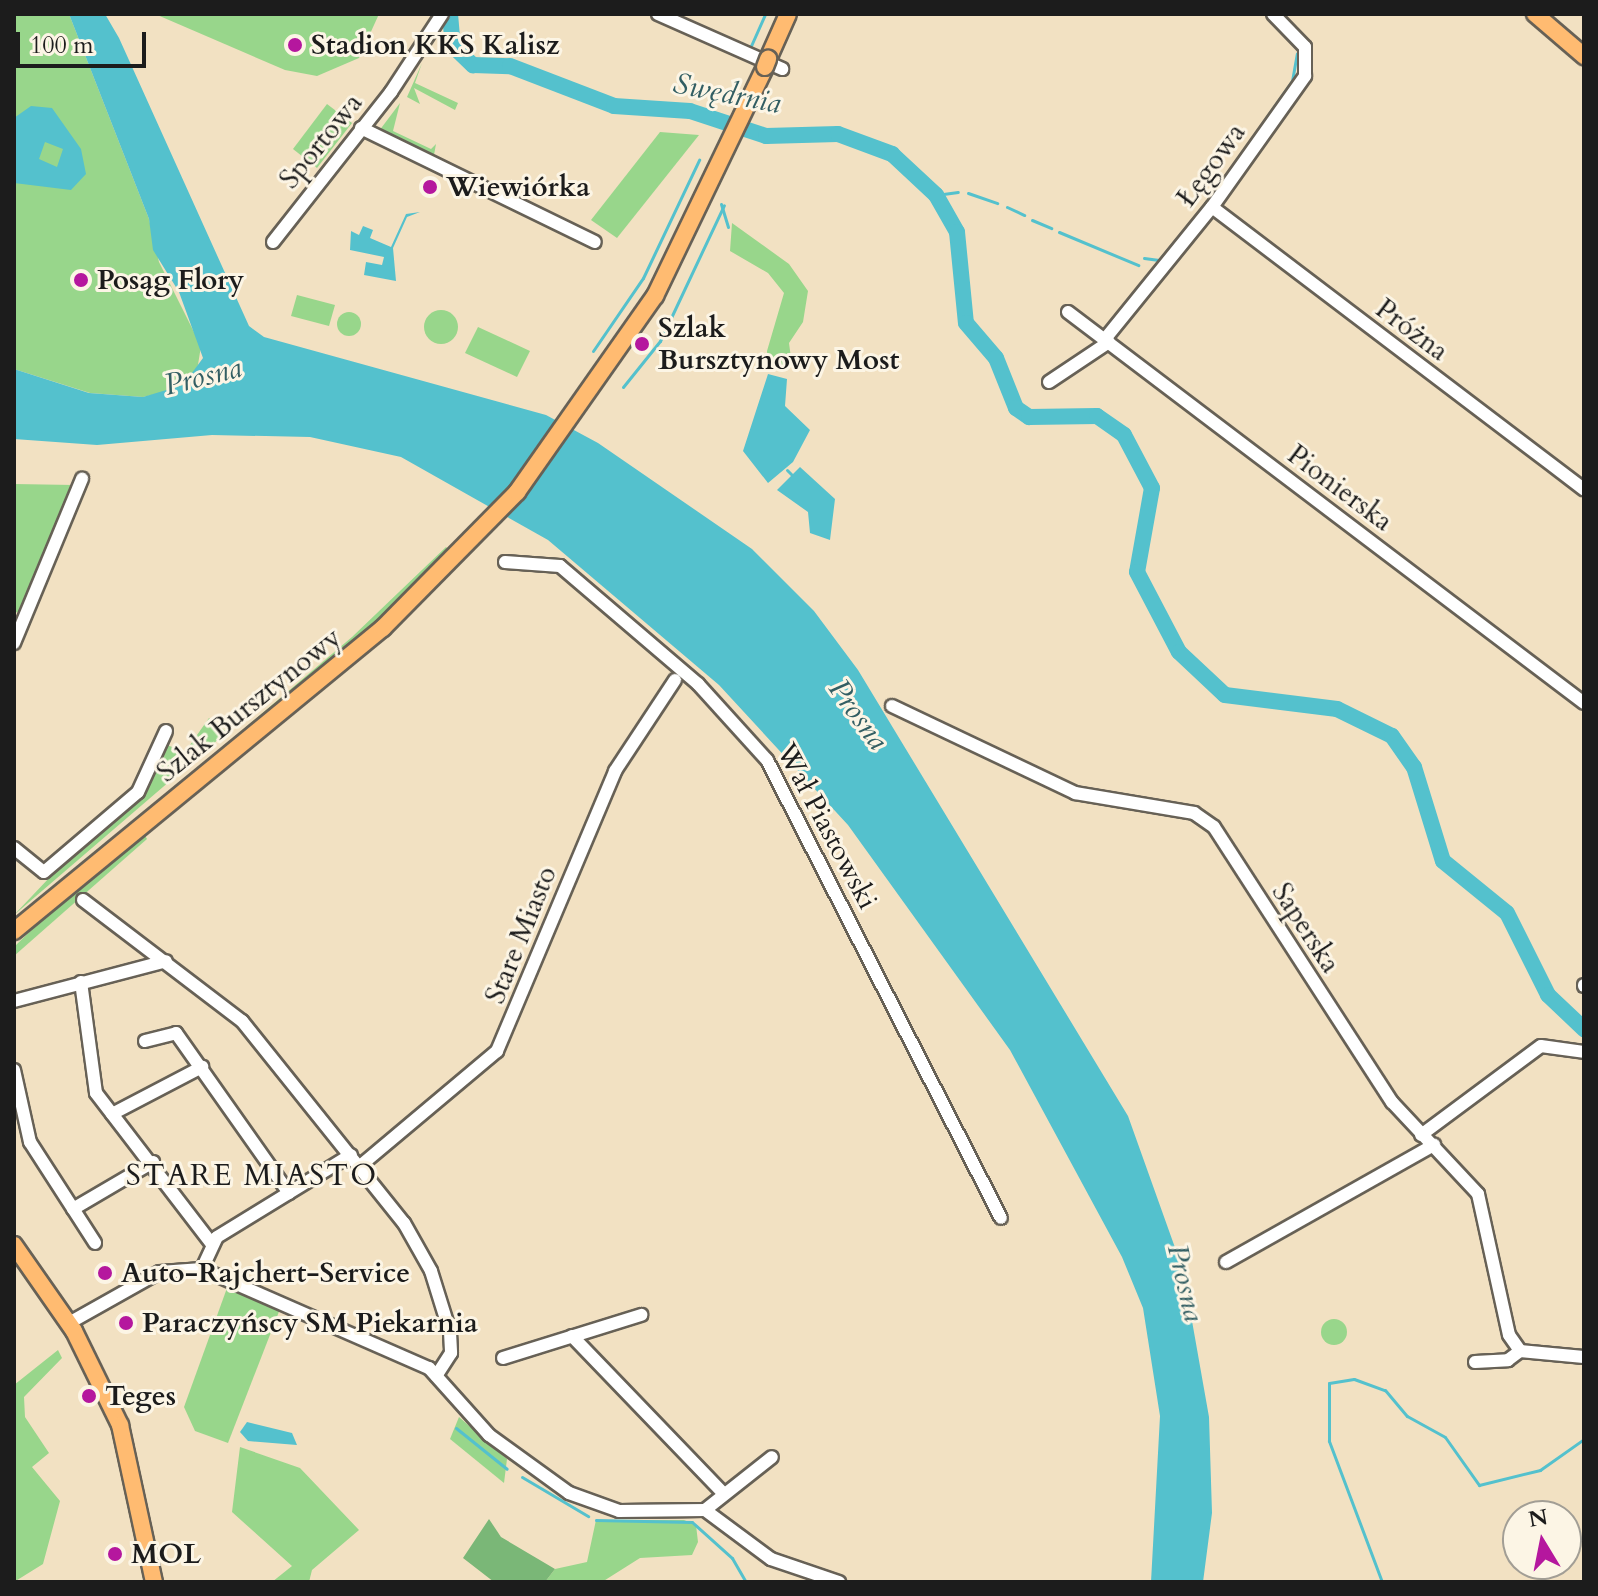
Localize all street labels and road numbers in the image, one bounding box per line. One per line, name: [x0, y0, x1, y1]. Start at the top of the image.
street label: Sportowa: [272, 87, 370, 195]
street label: Łęgowa: [1169, 117, 1253, 213]
street label: Próżna: [1369, 292, 1455, 368]
street label: Pionierska: [1281, 438, 1399, 538]
street label: Szlak Bursztynowy: [150, 621, 348, 789]
street label: Wał Piastowski: [769, 737, 885, 915]
street label: Stare Miasto: [478, 861, 564, 1009]
street label: Saperska: [1265, 877, 1347, 979]

